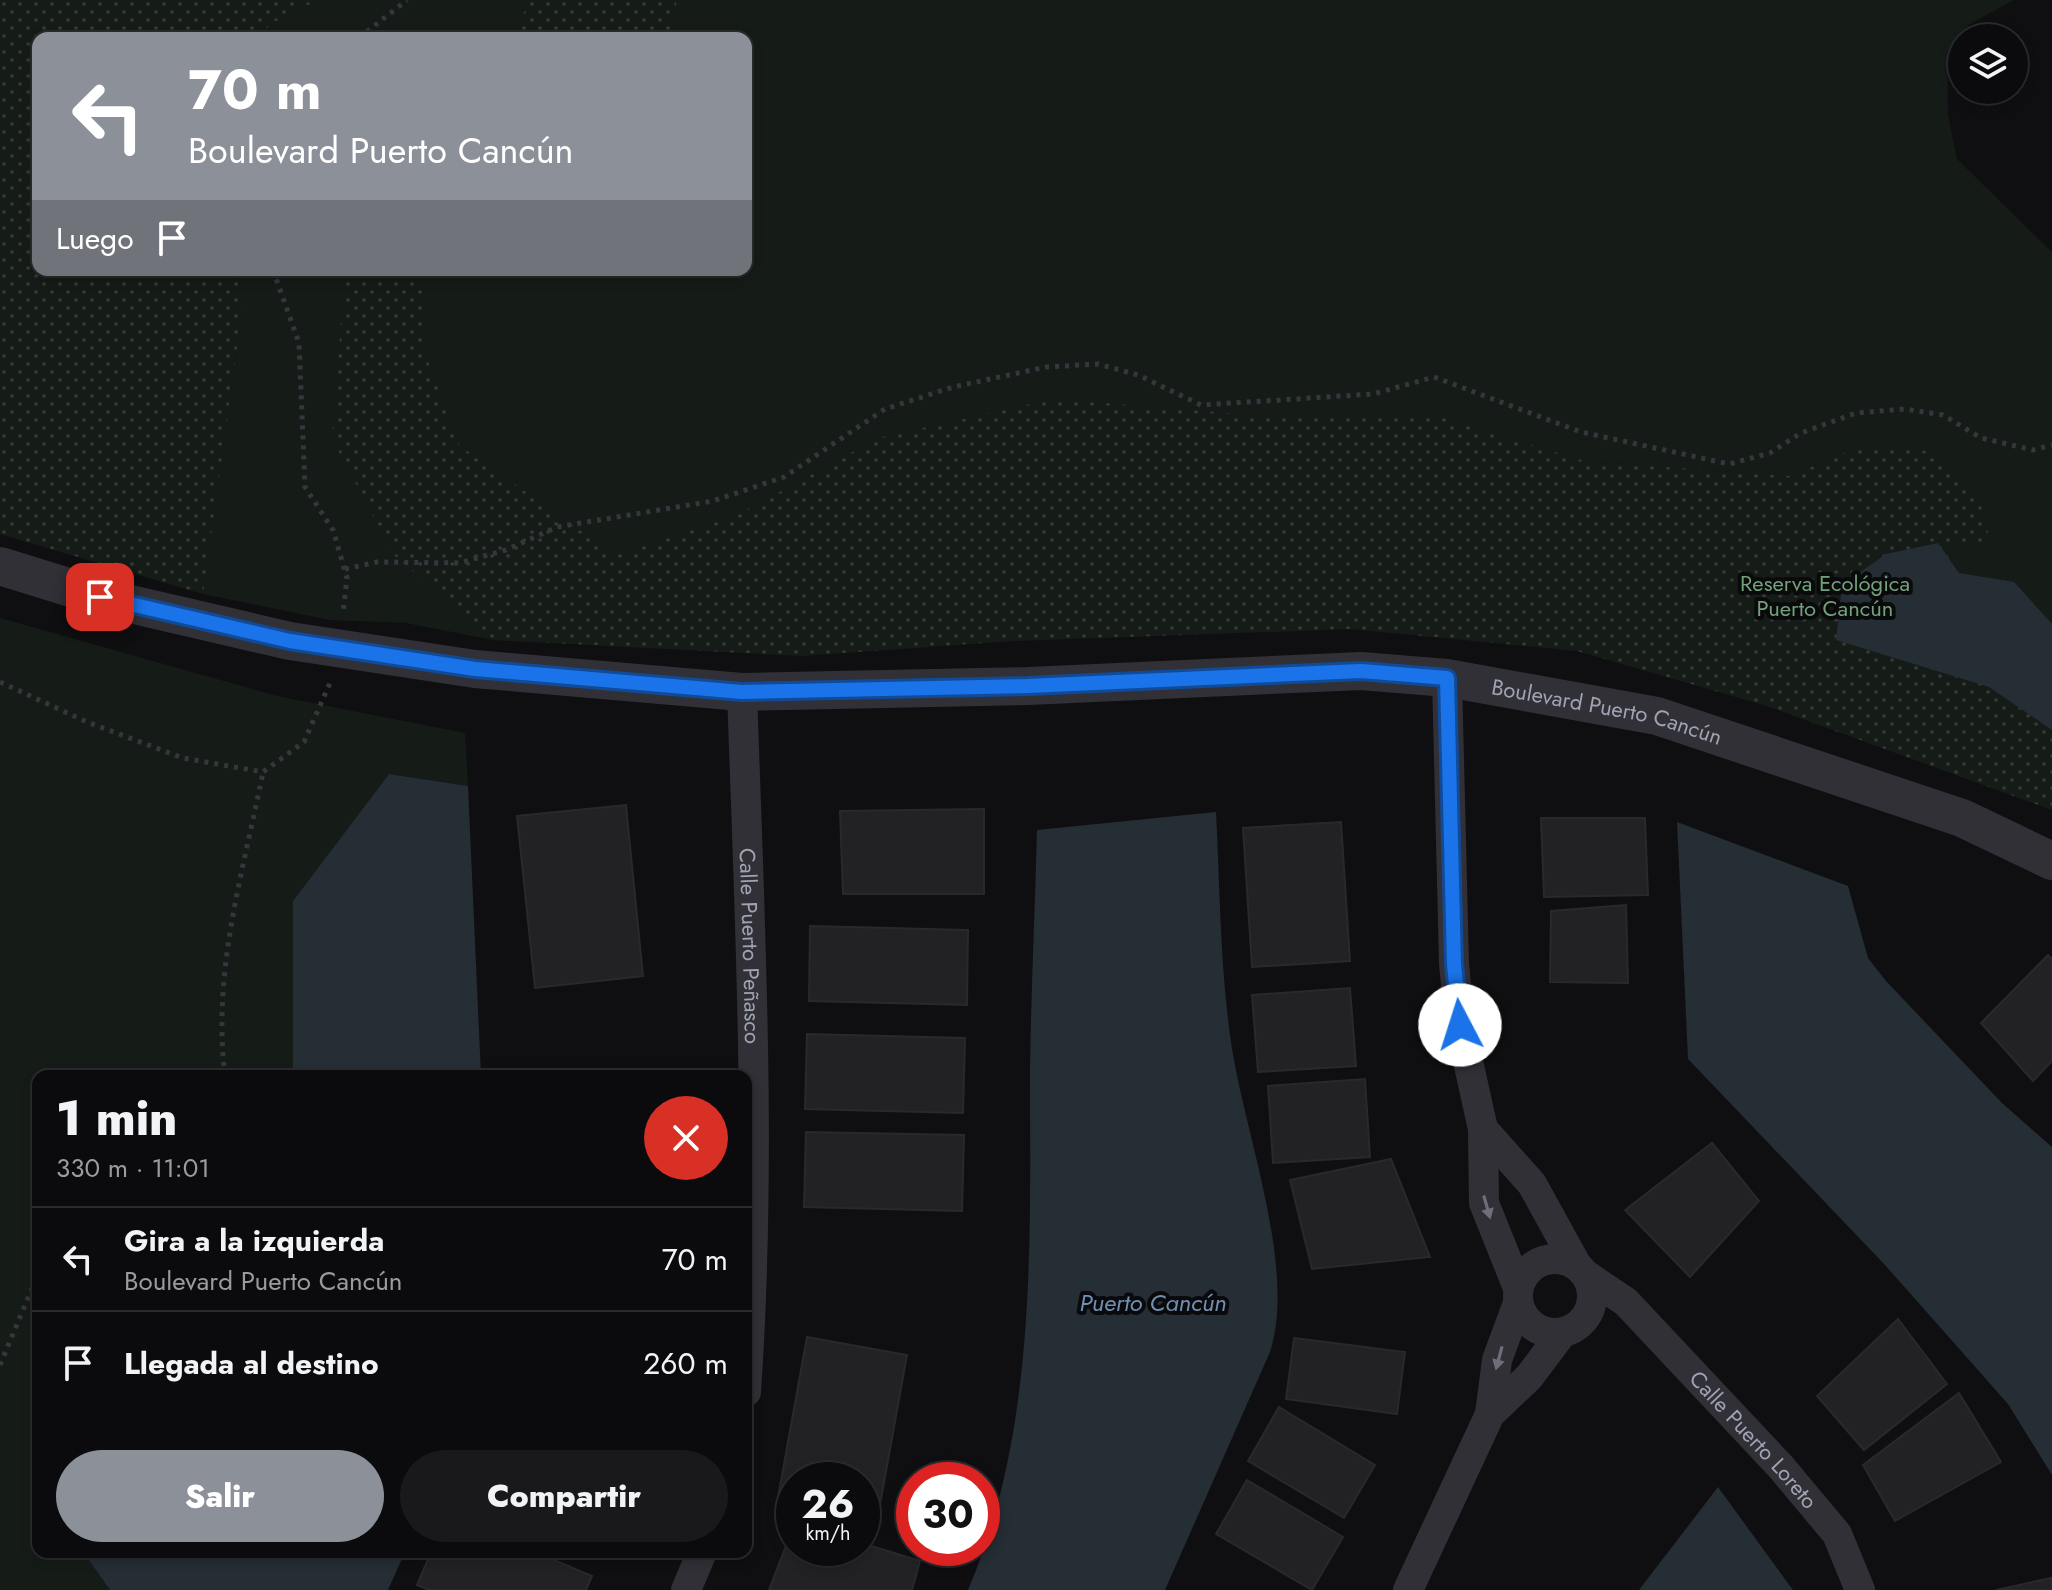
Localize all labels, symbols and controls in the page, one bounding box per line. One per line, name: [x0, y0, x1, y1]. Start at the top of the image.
map controls: [1948, 24, 2028, 104]
button: layers: [1948, 24, 2028, 104]
text: 70 m: [188, 49, 322, 130]
icon: left: [56, 64, 160, 168]
text: Boulevard Puerto Cancún: [188, 124, 574, 176]
icon: arrive: [150, 216, 194, 260]
text: Luego: [56, 217, 134, 260]
pin: [66, 563, 134, 631]
park label: Reserva Ecológica Puerto Cancún: [1740, 567, 1910, 624]
icon: arrive: [78, 575, 122, 619]
street label: Boulevard Puerto Cancún: [1489, 670, 1727, 753]
street label: Calle Puerto Peñasco: [732, 847, 769, 1044]
position arrow: [1418, 983, 1502, 1067]
text: 1 min: [56, 1084, 177, 1153]
button: close: [644, 1096, 728, 1180]
text: 330 m · 11:01: [56, 1149, 210, 1187]
one-way arrow: [1481, 1194, 1493, 1219]
text: Gira a la izquierda: [124, 1219, 384, 1262]
icon: left: [56, 1237, 100, 1281]
text: 70 m: [662, 1238, 728, 1281]
text: Boulevard Puerto Cancún: [124, 1262, 402, 1300]
water label: Puerto Cancún: [1079, 1285, 1227, 1320]
icon: arrive: [56, 1341, 100, 1385]
text: Llegada al destino: [124, 1342, 379, 1385]
text: 260 m: [643, 1342, 728, 1385]
one-way arrow: [1492, 1346, 1505, 1370]
street label: Calle Puerto Loreto: [1682, 1363, 1825, 1516]
button: Salir: [56, 1450, 384, 1542]
button: Compartir: [400, 1450, 728, 1542]
speed limit sign: 30: [896, 1462, 1000, 1566]
text: 26: [802, 1475, 855, 1533]
text: km/h: [805, 1519, 851, 1548]

